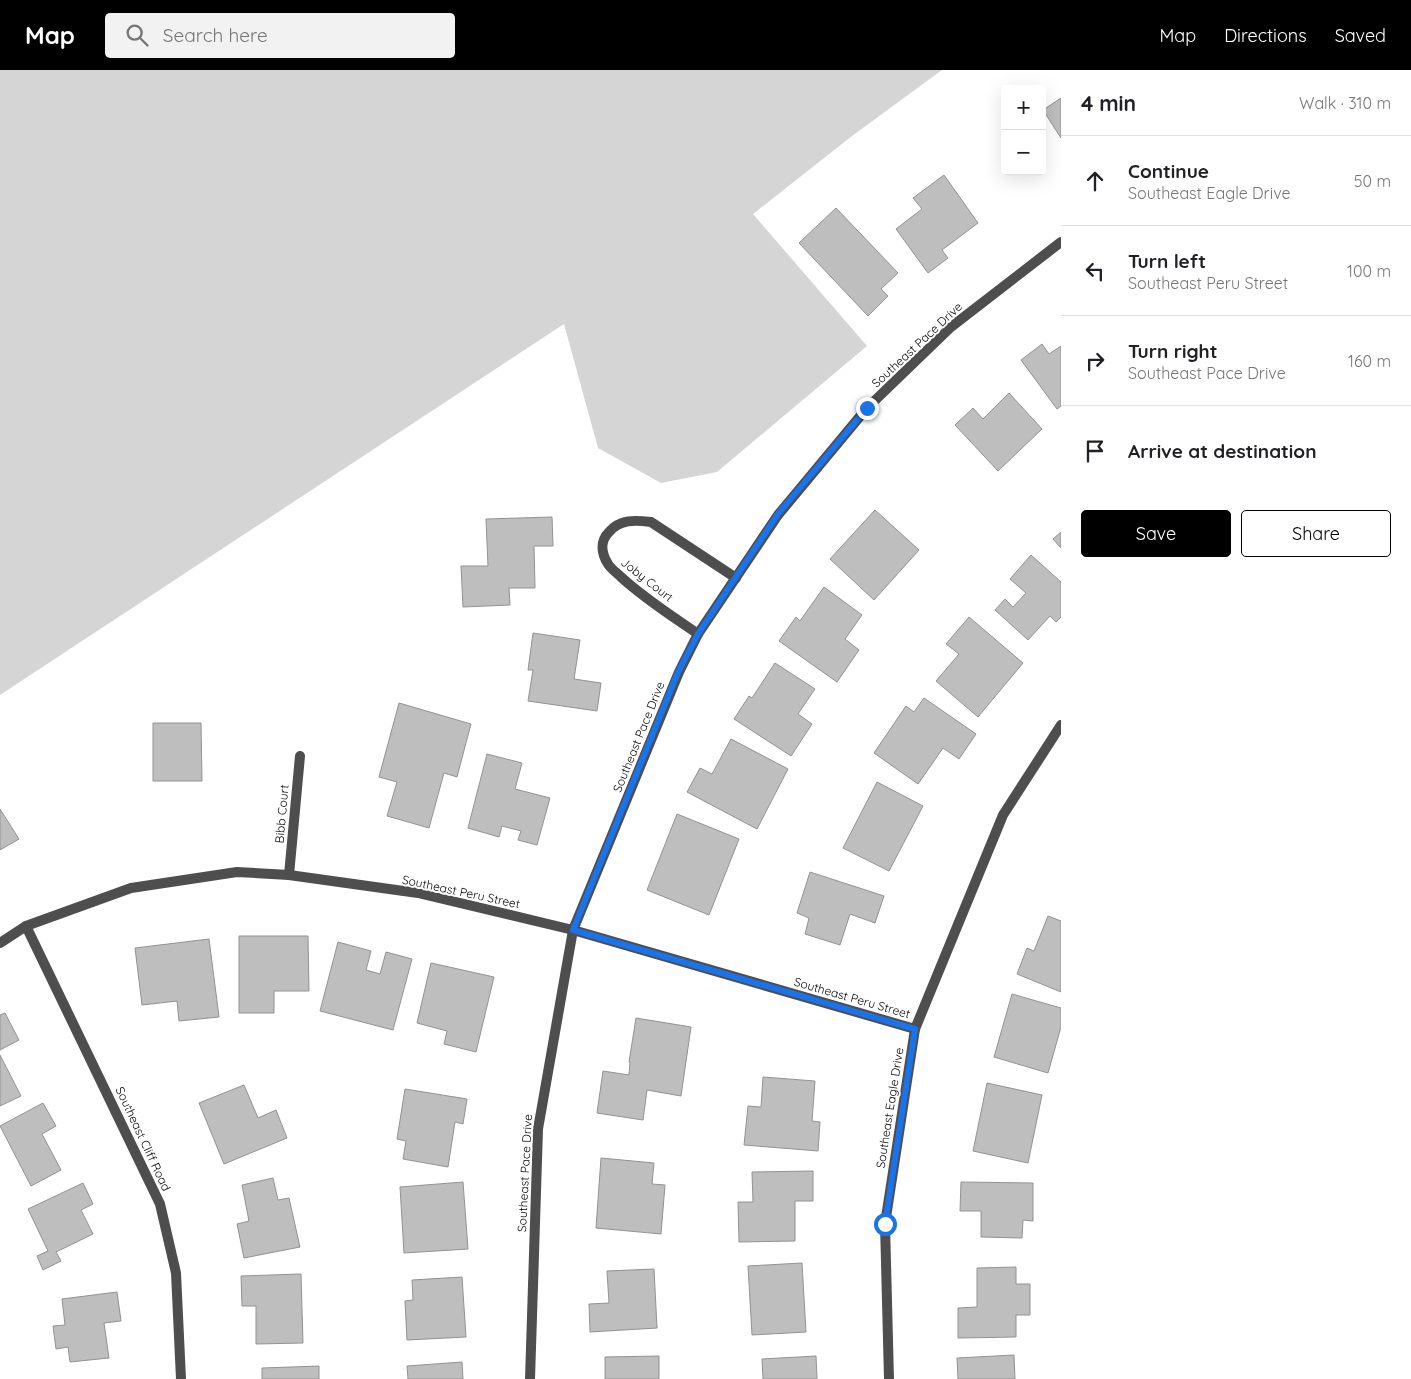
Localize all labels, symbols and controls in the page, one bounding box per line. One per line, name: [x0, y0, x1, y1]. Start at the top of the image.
search box: [105, 13, 455, 58]
text: Map: [25, 20, 75, 50]
icon: search: [123, 21, 151, 49]
text: Search here: [163, 23, 268, 47]
text: Map: [1159, 24, 1196, 47]
text: Directions: [1224, 24, 1307, 47]
text: Saved: [1335, 24, 1386, 47]
map controls: [1001, 85, 1046, 175]
button: +: [1001, 85, 1046, 130]
text: 4 min: [1081, 90, 1136, 116]
text: Walk · 310 m: [1299, 93, 1391, 113]
button: −: [1001, 130, 1046, 175]
text: Continue: [1128, 159, 1209, 183]
icon: ahead: [1081, 167, 1109, 195]
text: 50 m: [1354, 171, 1391, 191]
text: Southeast Eagle Drive: [1128, 183, 1291, 203]
text: Turn left: [1128, 249, 1206, 273]
icon: left: [1081, 257, 1109, 285]
text: 100 m: [1347, 261, 1391, 281]
text: Southeast Peru Street: [1128, 273, 1288, 293]
street label: Southeast Pace Drive: [868, 299, 965, 390]
text: Turn right: [1128, 339, 1217, 363]
icon: right: [1081, 347, 1109, 375]
text: 160 m: [1348, 351, 1391, 371]
text: Southeast Pace Drive: [1128, 363, 1286, 383]
route end: [856, 397, 879, 420]
icon: arrive: [1081, 437, 1109, 465]
text: Arrive at destination: [1128, 439, 1317, 463]
button: Save: [1081, 510, 1231, 557]
button: Share: [1241, 510, 1391, 557]
street label: Joby Court: [618, 555, 676, 605]
street label: Southeast Pace Drive: [609, 679, 668, 794]
street label: Bibb Court: [271, 784, 292, 844]
street label: Southeast Peru Street: [401, 872, 521, 911]
street label: Southeast Peru Street: [792, 974, 912, 1021]
street label: Southeast Eagle Drive: [873, 1046, 906, 1169]
street label: Southeast Cliff Road: [113, 1084, 174, 1193]
street label: Southeast Pace Drive: [514, 1113, 535, 1232]
route start: [874, 1213, 897, 1236]

